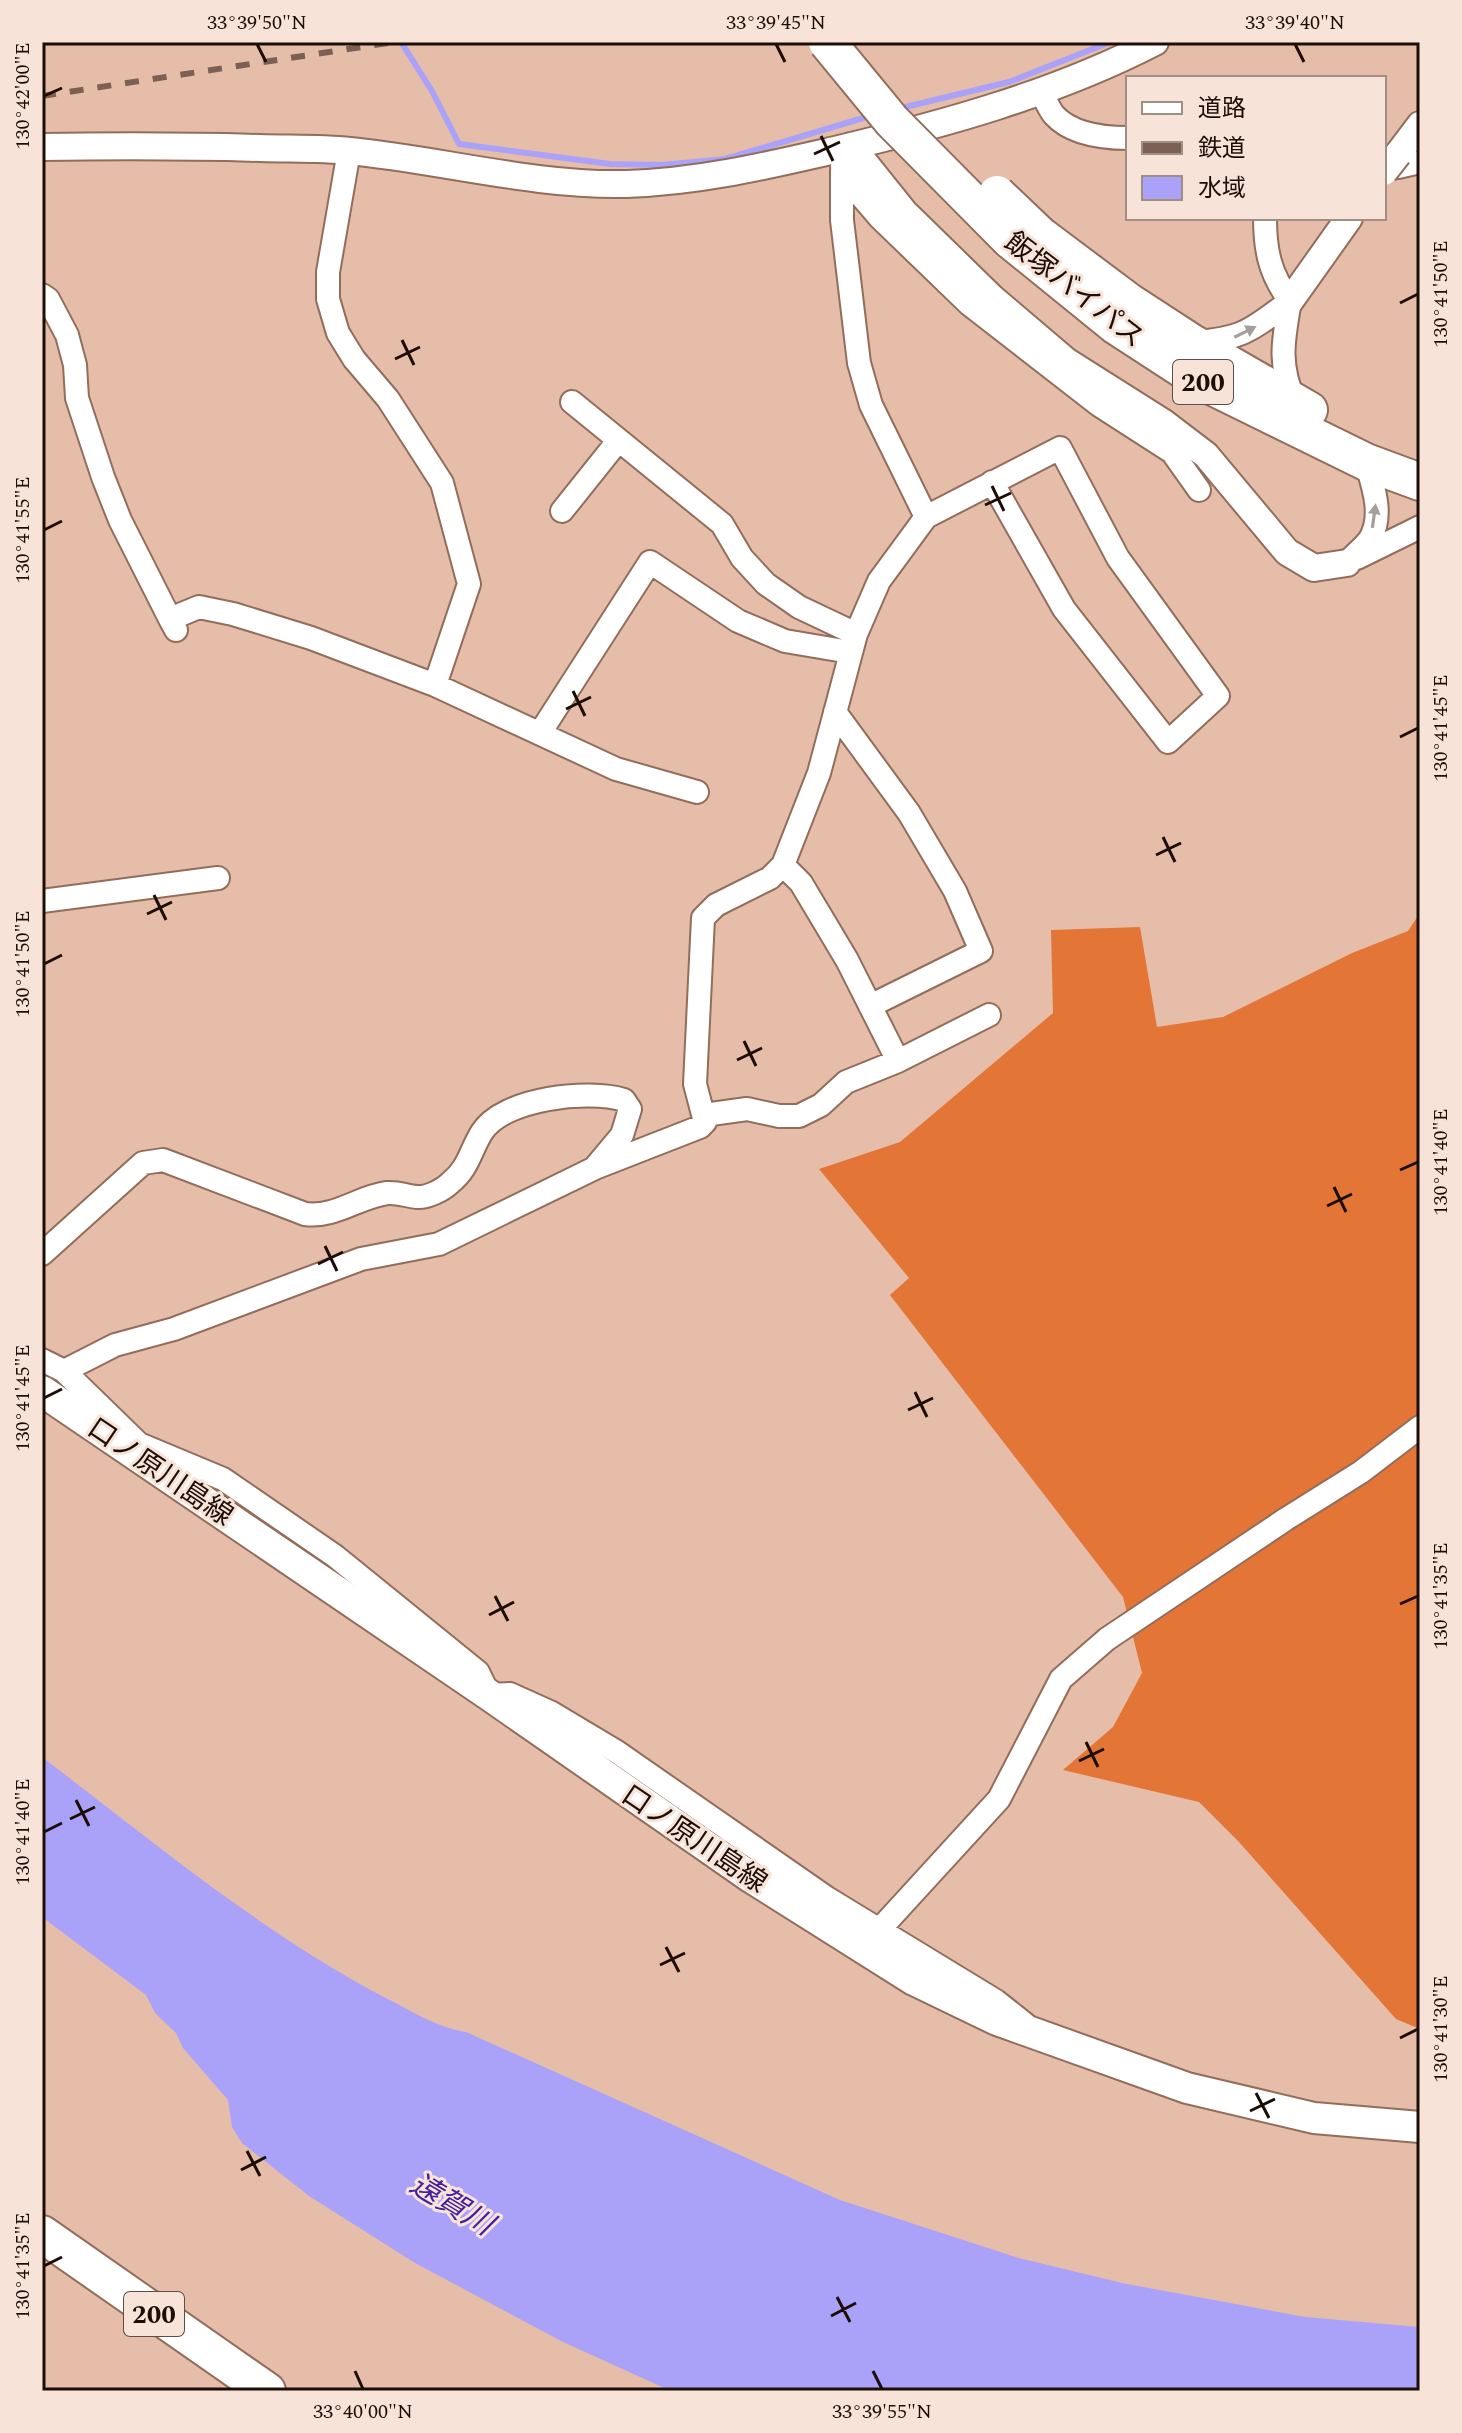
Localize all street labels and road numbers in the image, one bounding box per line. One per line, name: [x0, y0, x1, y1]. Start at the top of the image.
street label: 飯塚バイパス: [995, 222, 1153, 359]
road number: 200: [1173, 360, 1233, 404]
street label: 口ノ原川島線: [78, 1407, 242, 1537]
street label: 口ノ原川島線: [612, 1774, 776, 1904]
road number: 200: [124, 2292, 184, 2336]

